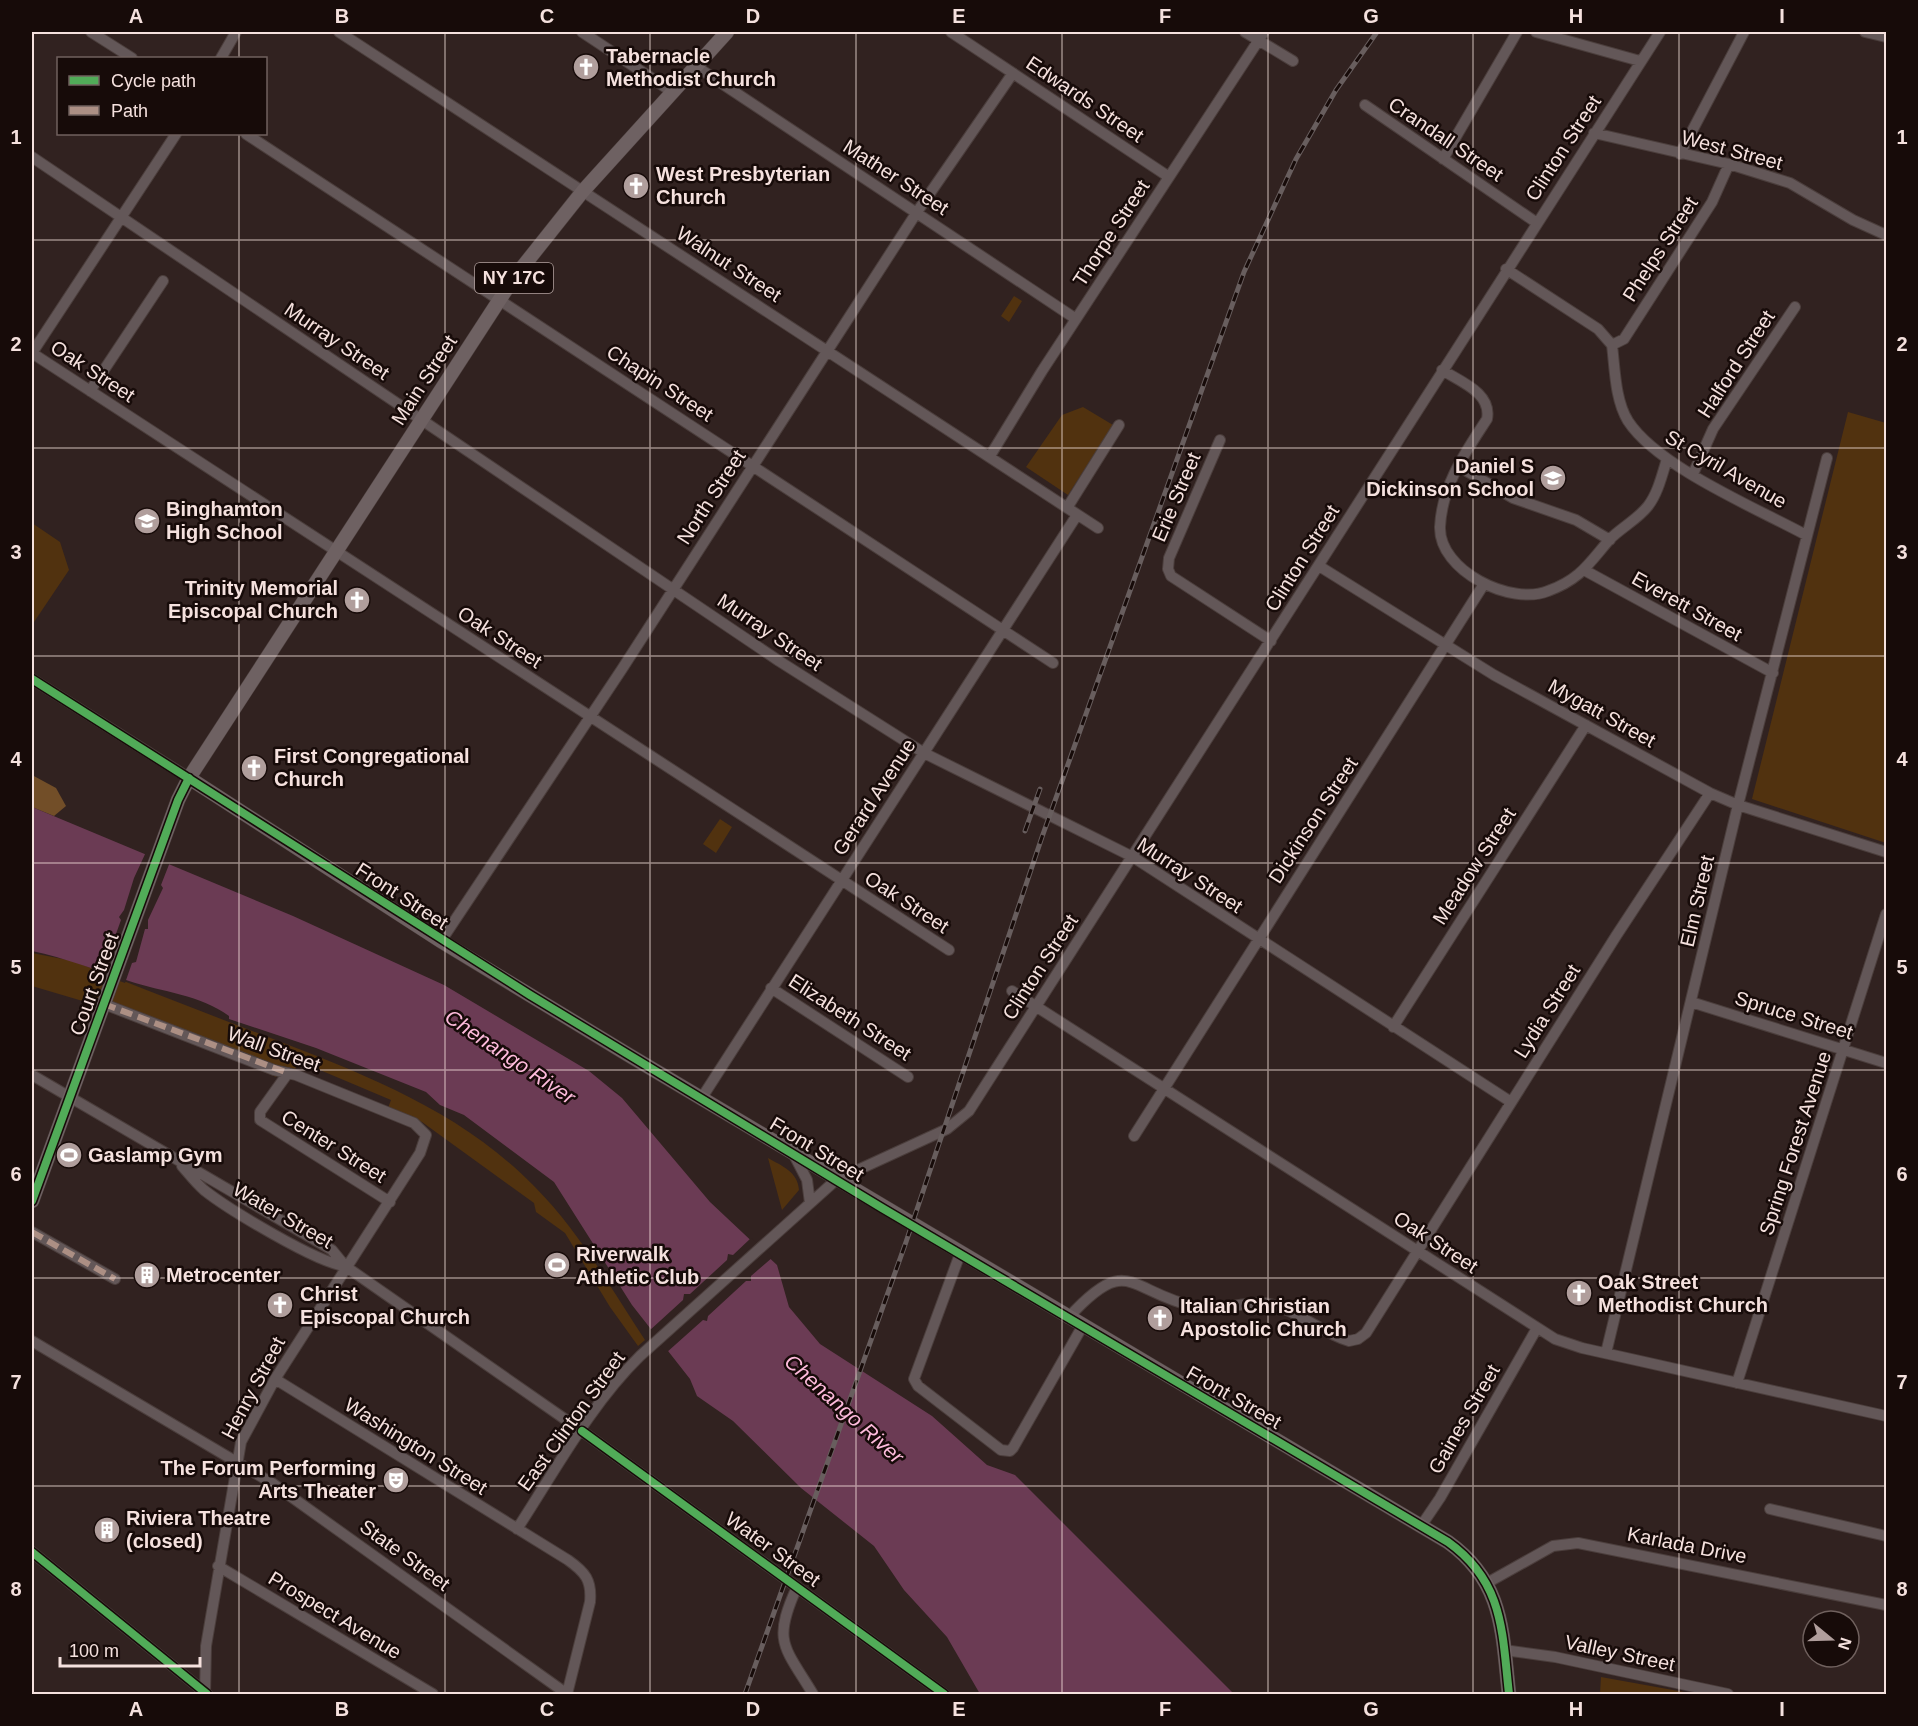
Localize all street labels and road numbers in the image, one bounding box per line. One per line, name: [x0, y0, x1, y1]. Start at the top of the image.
street label: Edwards Street: [1022, 52, 1148, 147]
street label: Clinton Street: [1521, 91, 1605, 205]
street label: Crandall Street: [1385, 93, 1508, 186]
street label: West Street: [1679, 126, 1786, 174]
street label: Mather Street: [839, 135, 953, 219]
street label: Thorpe Street: [1068, 175, 1154, 290]
street label: Phelps Street: [1618, 192, 1702, 305]
street label: Walnut Street: [673, 222, 786, 306]
road number: NY 17C: [475, 263, 553, 293]
street label: Murray Street: [281, 298, 394, 384]
street label: Halford Street: [1693, 306, 1779, 422]
street label: Main Street: [387, 331, 461, 429]
street label: Oak Street: [47, 336, 139, 406]
street label: Chapin Street: [603, 340, 718, 426]
street label: St Cyril Avenue: [1661, 425, 1791, 513]
street label: North Street: [672, 445, 750, 548]
street label: Erie Street: [1147, 449, 1205, 545]
street label: Clinton Street: [1261, 500, 1344, 615]
street label: Everett Street: [1628, 567, 1746, 645]
street label: Murray Street: [714, 589, 827, 675]
street label: Oak Street: [454, 602, 546, 672]
street label: Mygatt Street: [1545, 675, 1660, 752]
street label: Gerard Avenue: [828, 735, 920, 859]
street label: Dickinson Street: [1264, 753, 1362, 887]
street label: Meadow Street: [1428, 803, 1520, 928]
street label: Murray Street: [1133, 833, 1247, 917]
street label: Elm Street: [1676, 853, 1718, 949]
street label: Front Street: [352, 858, 453, 934]
street label: Oak Street: [861, 867, 953, 937]
street label: Clinton Street: [998, 910, 1082, 1024]
street label: Court Street: [65, 929, 123, 1038]
street label: Lydia Street: [1510, 960, 1585, 1062]
street label: Elizabeth Street: [785, 969, 916, 1065]
street label: Spruce Street: [1732, 987, 1856, 1044]
street label: Wall Street: [225, 1022, 324, 1076]
street label: Spring Forest Avenue: [1755, 1048, 1835, 1238]
street label: Center Street: [278, 1105, 391, 1187]
street label: Front Street: [766, 1112, 868, 1186]
street label: Water Street: [229, 1178, 337, 1253]
street label: Oak Street: [1390, 1207, 1482, 1277]
street label: Henry Street: [217, 1333, 289, 1443]
street label: East Clinton Street: [513, 1347, 629, 1495]
street label: Gaines Street: [1424, 1360, 1504, 1477]
street label: Front Street: [1183, 1361, 1286, 1433]
street label: Washington Street: [341, 1393, 492, 1499]
street label: Water Street: [721, 1507, 825, 1591]
street label: State Street: [356, 1515, 455, 1595]
street label: Karlada Drive: [1625, 1523, 1749, 1567]
street label: Prospect Avenue: [265, 1567, 405, 1663]
street label: Valley Street: [1563, 1631, 1677, 1675]

